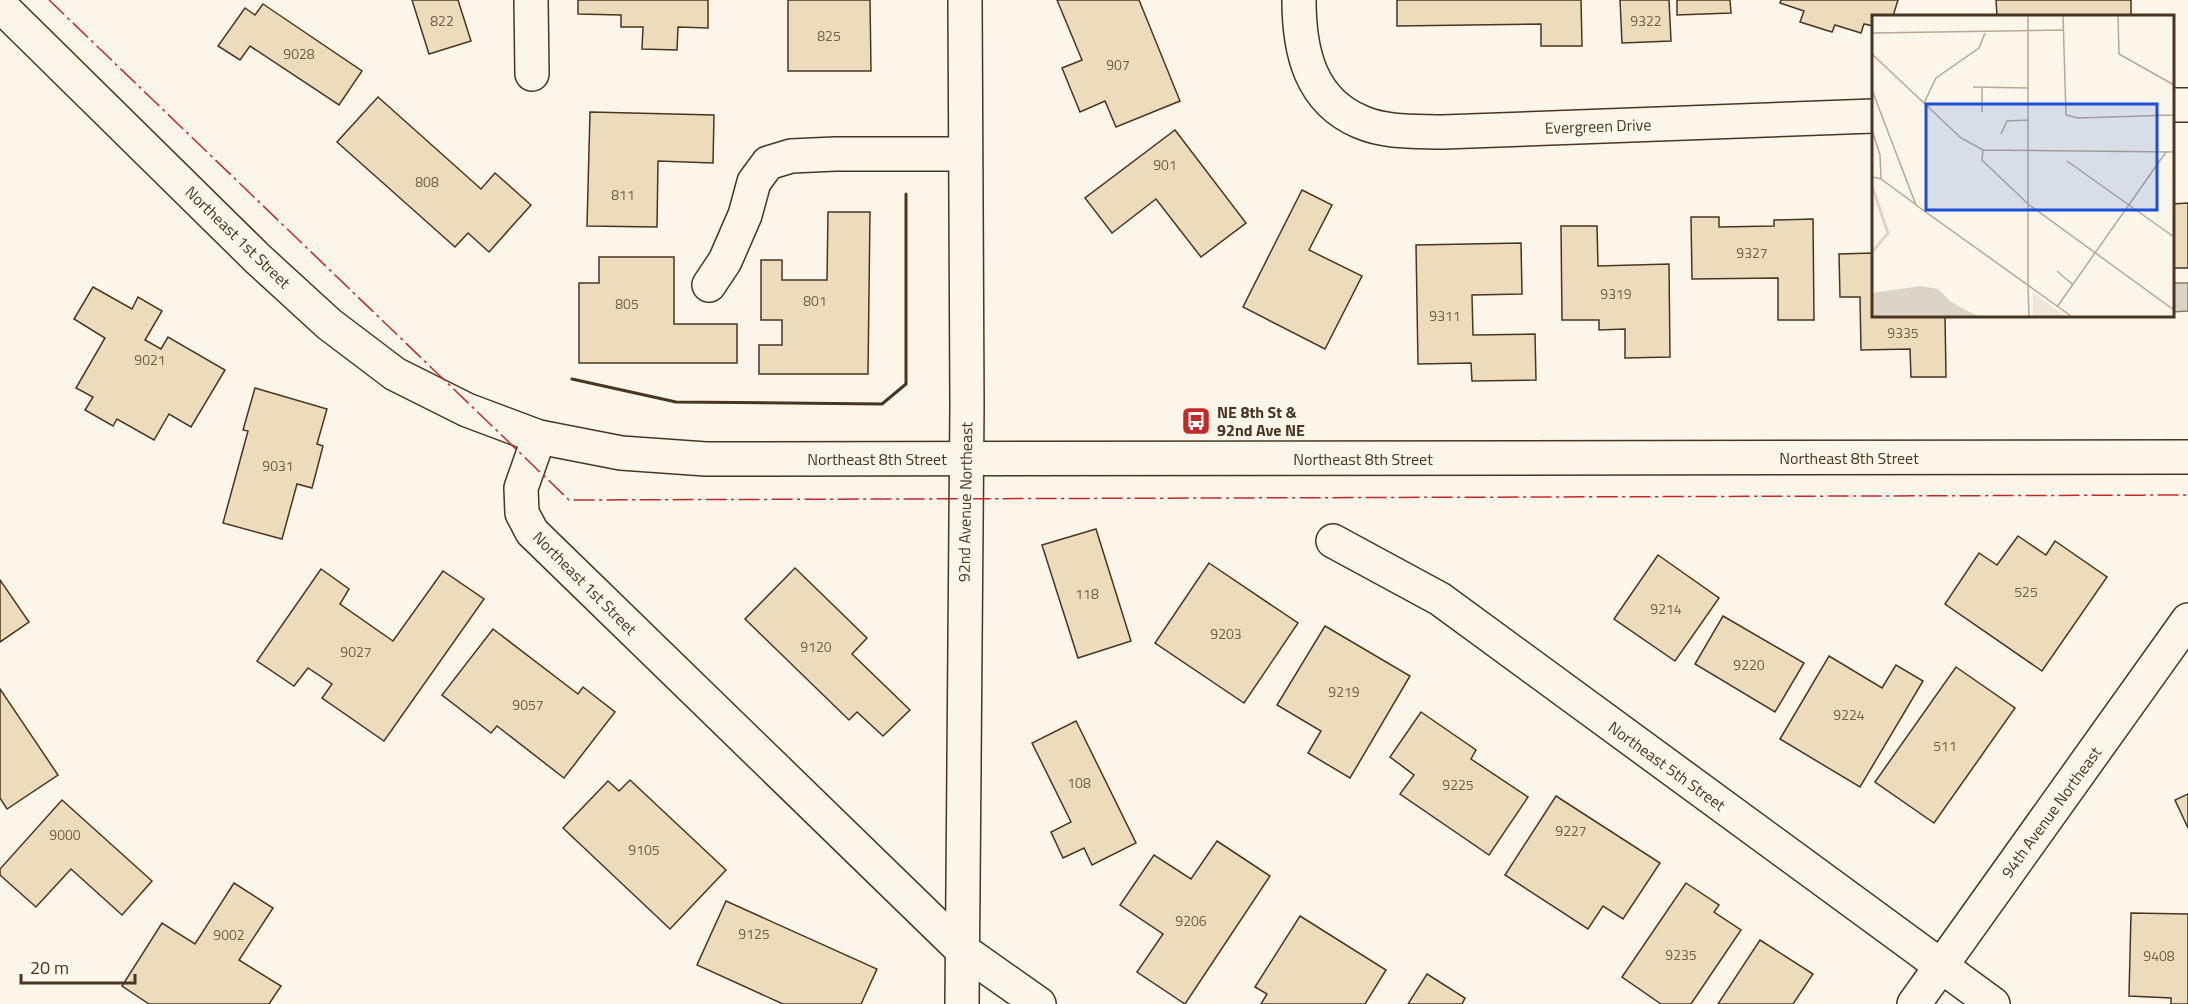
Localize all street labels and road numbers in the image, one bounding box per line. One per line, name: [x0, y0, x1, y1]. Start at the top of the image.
street label: Evergreen Drive: [1544, 112, 1652, 140]
street label: Northeast 1st Street: [180, 180, 296, 294]
street label: 92nd Avenue Northeast: [952, 421, 978, 582]
street label: Northeast 8th Street: [1779, 446, 1919, 470]
street label: Northeast 8th Street: [807, 447, 947, 471]
street label: Northeast 8th Street: [1293, 447, 1433, 471]
street label: Northeast 1st Street: [528, 526, 643, 641]
street label: Northeast 5th Street: [1603, 715, 1731, 817]
street label: 94th Avenue Northeast: [1995, 741, 2107, 883]

